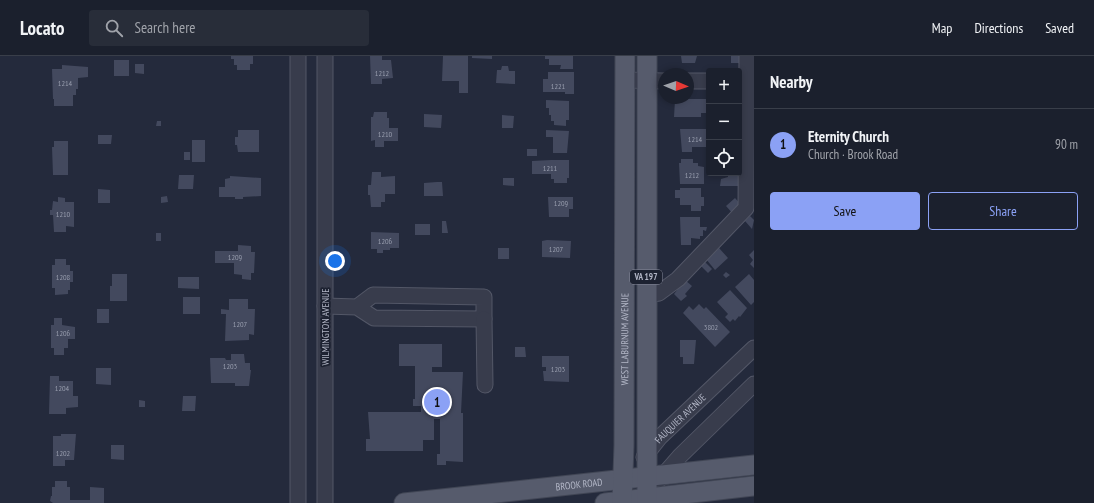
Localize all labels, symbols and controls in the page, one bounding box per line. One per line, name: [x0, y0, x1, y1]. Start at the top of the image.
search box: [89, 10, 369, 46]
text: Locato: [20, 16, 65, 40]
icon: search: [103, 17, 125, 39]
text: Search here: [135, 18, 195, 37]
text: Map: [932, 19, 952, 37]
text: Directions: [974, 19, 1023, 37]
text: Saved: [1045, 19, 1074, 37]
house number: 1212: [375, 68, 390, 78]
north arrow: [658, 68, 694, 104]
map controls: [706, 68, 742, 176]
button: +: [706, 68, 742, 104]
text: Nearby: [770, 71, 813, 93]
house number: 1214: [58, 78, 73, 88]
house number: 1221: [551, 81, 566, 91]
button: −: [706, 104, 742, 140]
text: Eternity Church: [808, 127, 889, 146]
house number: 1210: [378, 129, 393, 139]
house number: 1214: [688, 134, 703, 144]
text: 1: [780, 136, 786, 153]
text: 90 m: [1055, 136, 1078, 153]
button: locate: [706, 140, 742, 176]
text: Church · Brook Road: [808, 146, 898, 163]
house number: 1211: [543, 163, 558, 173]
house number: 1212: [685, 170, 700, 180]
button: Save: [770, 192, 920, 230]
button: Share: [928, 192, 1078, 230]
house number: 1209: [554, 198, 569, 208]
house number: 1210: [56, 209, 71, 219]
house number: 1206: [378, 236, 393, 246]
house number: 1207: [549, 244, 564, 254]
your location: [325, 251, 345, 271]
house number: 1209: [228, 252, 243, 262]
road number: VA 197: [630, 270, 662, 284]
house number: 1208: [56, 272, 71, 282]
street label: WILMINGTON AVENUE: [319, 288, 332, 366]
street label: WEST LABURNUM AVENUE: [618, 293, 631, 385]
house number: 1207: [233, 319, 248, 329]
house number: 3802: [704, 322, 719, 332]
house number: 1206: [56, 328, 71, 338]
house number: 1203: [223, 361, 238, 371]
house number: 1203: [551, 364, 566, 374]
house number: 1204: [55, 383, 70, 393]
pin: 1: [424, 387, 450, 417]
street label: FAUQUIER AVENUE: [652, 391, 709, 446]
house number: 1202: [56, 448, 71, 458]
street label: BROOK ROAD: [555, 476, 603, 493]

